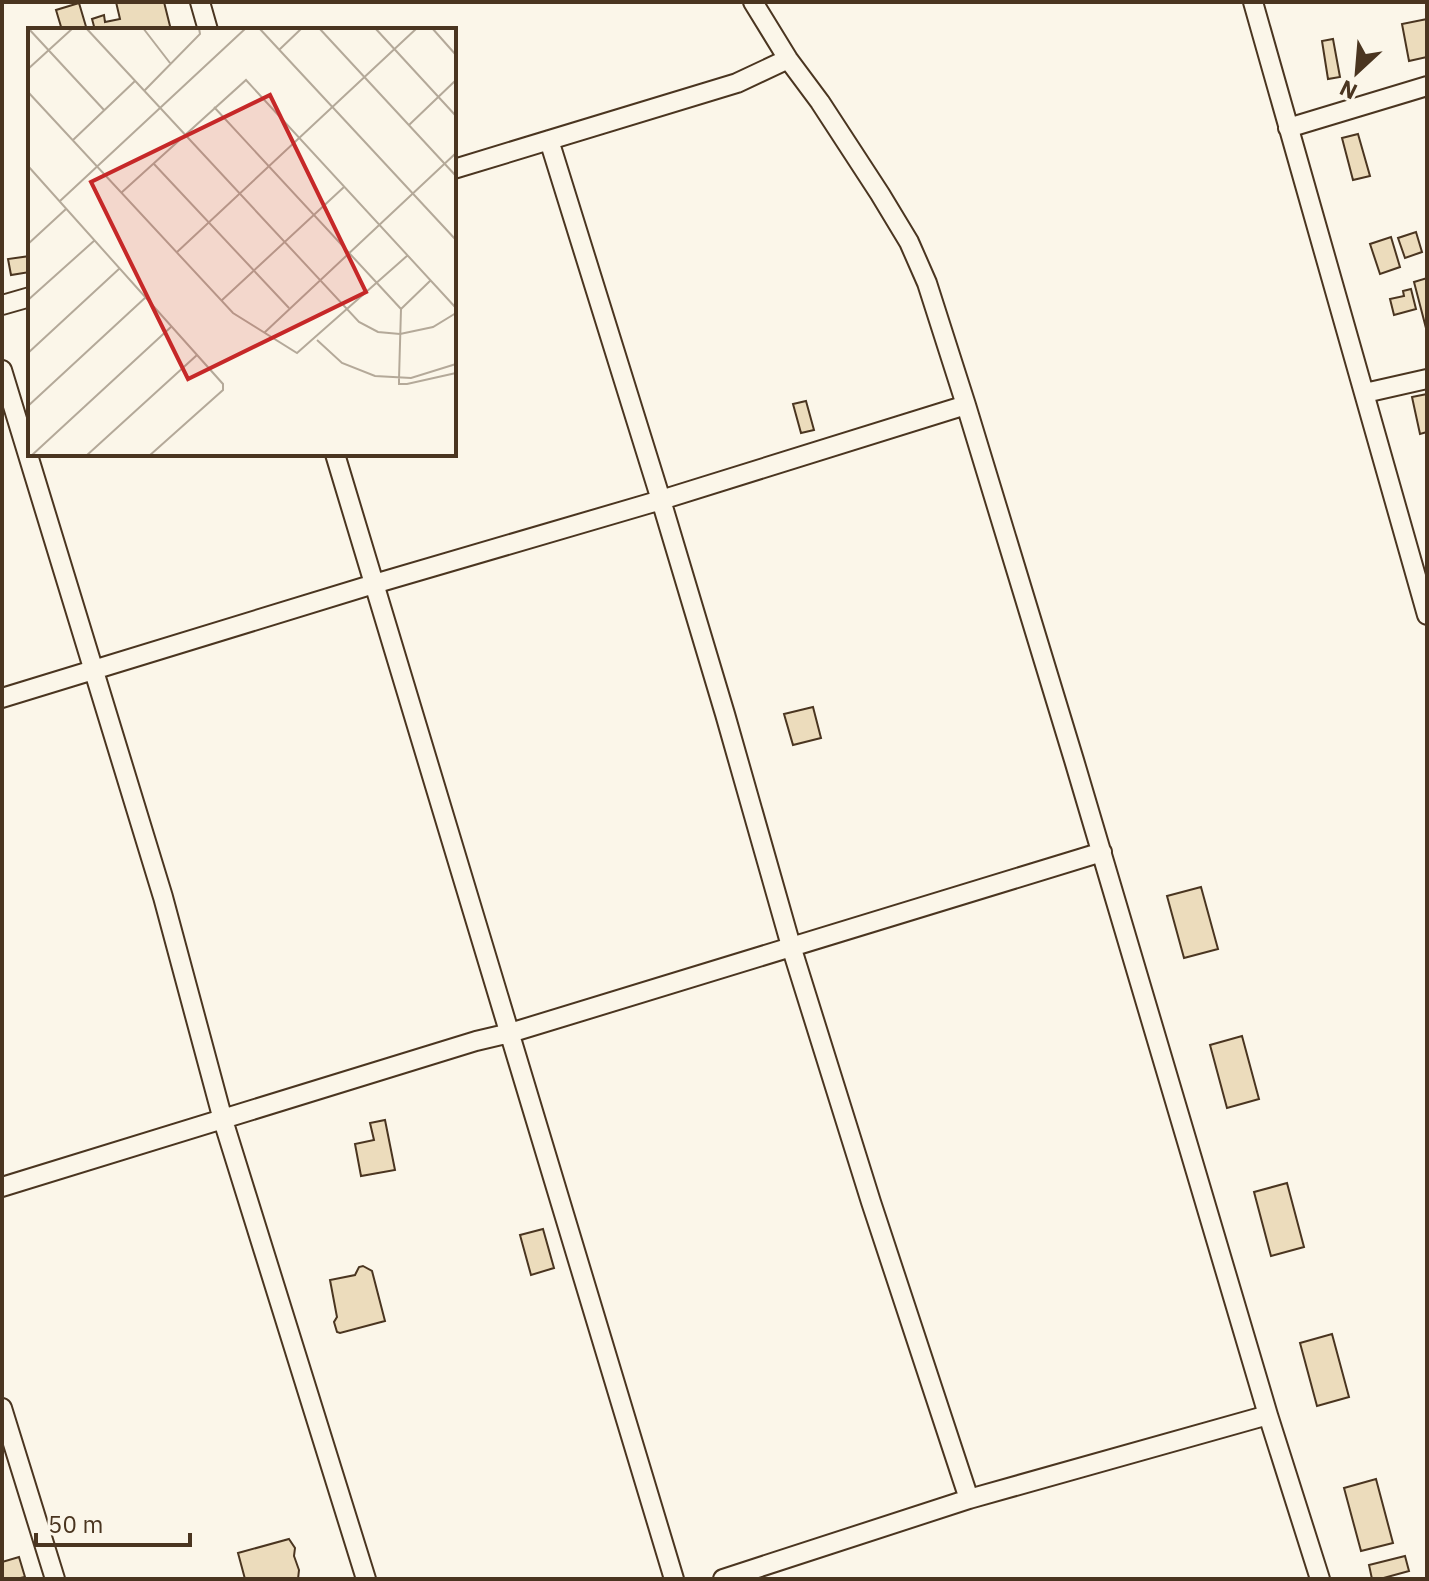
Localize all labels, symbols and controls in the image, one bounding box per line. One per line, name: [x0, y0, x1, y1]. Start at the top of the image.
inset map: [28, 28, 456, 456]
north arrow: [1317, 32, 1397, 112]
text: N: [1334, 74, 1362, 107]
scale bar: [36, 1497, 190, 1547]
text: 50 m: [48, 1508, 103, 1540]

